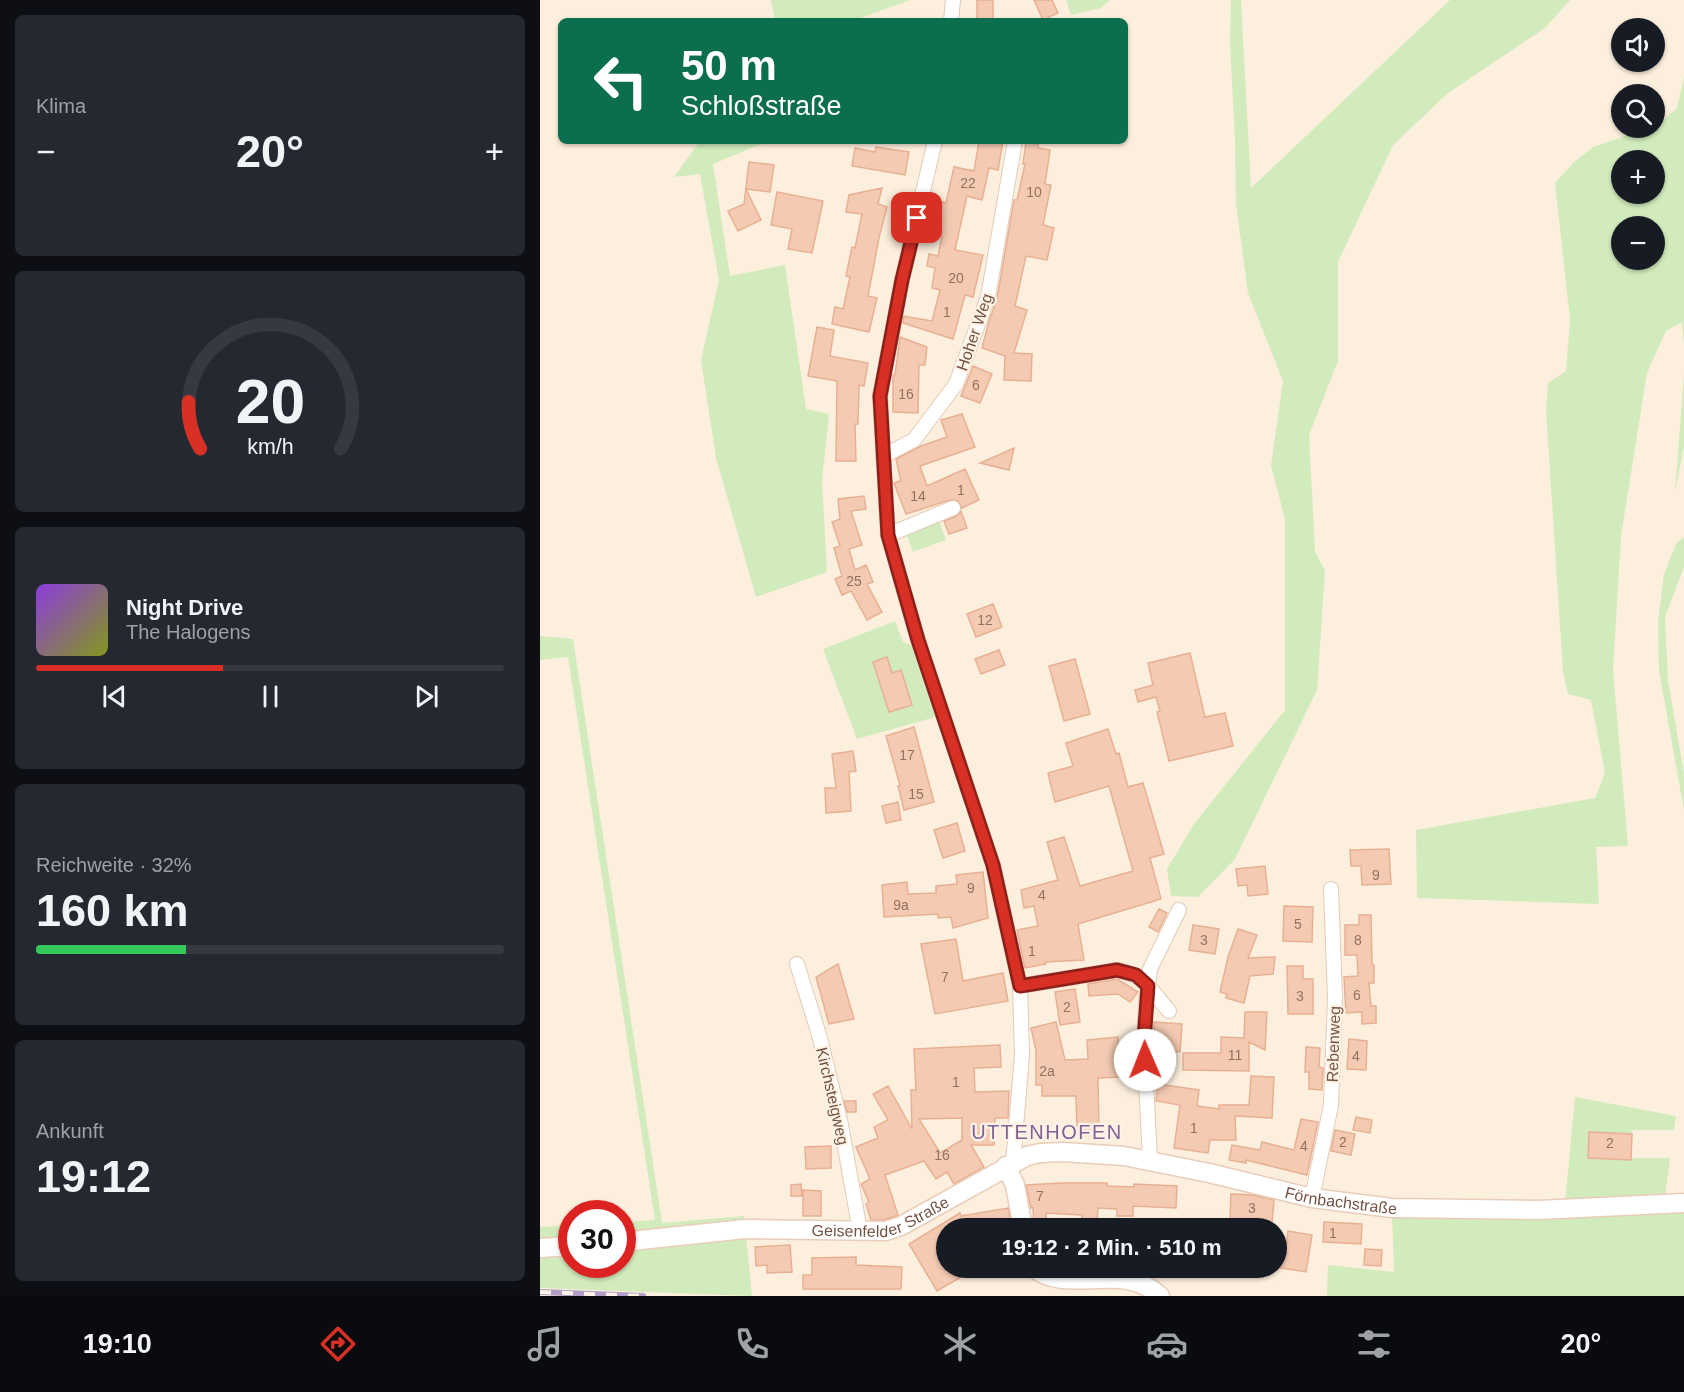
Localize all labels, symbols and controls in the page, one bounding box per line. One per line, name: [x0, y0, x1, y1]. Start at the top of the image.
map controls: [1611, 18, 1665, 270]
button: sound: [1611, 18, 1665, 72]
icon: left: [582, 42, 660, 120]
text: 50 m: [681, 42, 777, 89]
button: search: [1611, 84, 1665, 138]
text: Schloßstraße: [681, 91, 842, 121]
text: Klima: [36, 95, 86, 117]
text: 20°: [236, 126, 304, 177]
text: −: [36, 133, 55, 170]
text: +: [485, 133, 504, 170]
button: +: [1611, 150, 1665, 204]
house number: 22: [960, 175, 976, 191]
house number: 10: [1026, 184, 1042, 200]
pin: [891, 192, 942, 243]
icon: arrive: [900, 201, 933, 234]
button: −: [1611, 216, 1665, 270]
house number: 20: [948, 270, 964, 286]
street label: Hoher Weg: [953, 291, 996, 373]
house number: 1: [943, 304, 951, 320]
text: 20: [235, 367, 305, 436]
house number: 6: [972, 377, 980, 393]
house number: 16: [898, 386, 914, 402]
text: km/h: [247, 435, 293, 459]
house number: 1: [957, 482, 965, 498]
house number: 14: [910, 488, 926, 504]
house number: 25: [846, 573, 862, 589]
text: Night Drive: [126, 595, 243, 620]
house number: 12: [977, 612, 993, 628]
text: The Halogens: [126, 621, 251, 643]
icon: previous: [98, 680, 131, 713]
icon: pause: [254, 680, 287, 713]
icon: next: [410, 680, 443, 713]
house number: 17: [899, 747, 915, 763]
house number: 15: [908, 786, 924, 802]
text: Reichweite · 32%: [36, 854, 192, 876]
house number: 9: [1372, 867, 1380, 883]
house number: 9: [967, 880, 975, 896]
text: 160 km: [36, 885, 189, 936]
house number: 4: [1038, 887, 1046, 903]
house number: 9a: [893, 897, 909, 913]
house number: 5: [1294, 916, 1302, 932]
house number: 3: [1200, 932, 1208, 948]
house number: 8: [1354, 932, 1362, 948]
house number: 1: [1028, 943, 1036, 959]
house number: 7: [941, 969, 949, 985]
house number: 6: [1353, 987, 1361, 1003]
house number: 3: [1296, 988, 1304, 1004]
house number: 2: [1063, 999, 1071, 1015]
street label: Rebenweg: [1324, 1005, 1343, 1083]
position arrow: [1113, 1028, 1177, 1092]
street label: Kirchsteigweg: [813, 1046, 852, 1147]
house number: 11: [1228, 1047, 1242, 1063]
house number: 4: [1352, 1048, 1360, 1064]
house number: 2a: [1039, 1063, 1055, 1079]
house number: 1: [952, 1074, 960, 1090]
text: Ankunft: [36, 1120, 104, 1142]
house number: 1: [1190, 1120, 1198, 1136]
district label: UTTENHOFEN: [971, 1121, 1123, 1143]
house number: 2: [1339, 1134, 1347, 1150]
house number: 2: [1606, 1135, 1614, 1151]
house number: 4: [1300, 1138, 1308, 1154]
house number: 16: [934, 1147, 950, 1163]
text: 19:12: [36, 1151, 151, 1202]
street label: Förnbachstraße: [1283, 1184, 1397, 1217]
house number: 7: [1036, 1188, 1044, 1204]
street label: Geisenfelder Straße: [812, 1193, 952, 1240]
speed limit sign: 30: [558, 1200, 636, 1278]
house number: 3: [1248, 1200, 1256, 1216]
house number: 1: [1329, 1225, 1337, 1241]
text: 19:12 · 2 Min. · 510 m: [1001, 1235, 1222, 1260]
icon: directions: [317, 1323, 359, 1365]
icon: music: [524, 1323, 566, 1365]
icon: phone: [731, 1323, 773, 1365]
icon: climate: [939, 1323, 981, 1365]
icon: car: [1146, 1323, 1188, 1365]
icon: filters: [1353, 1323, 1395, 1365]
text: 19:10: [83, 1329, 152, 1359]
text: 20°: [1560, 1329, 1601, 1359]

